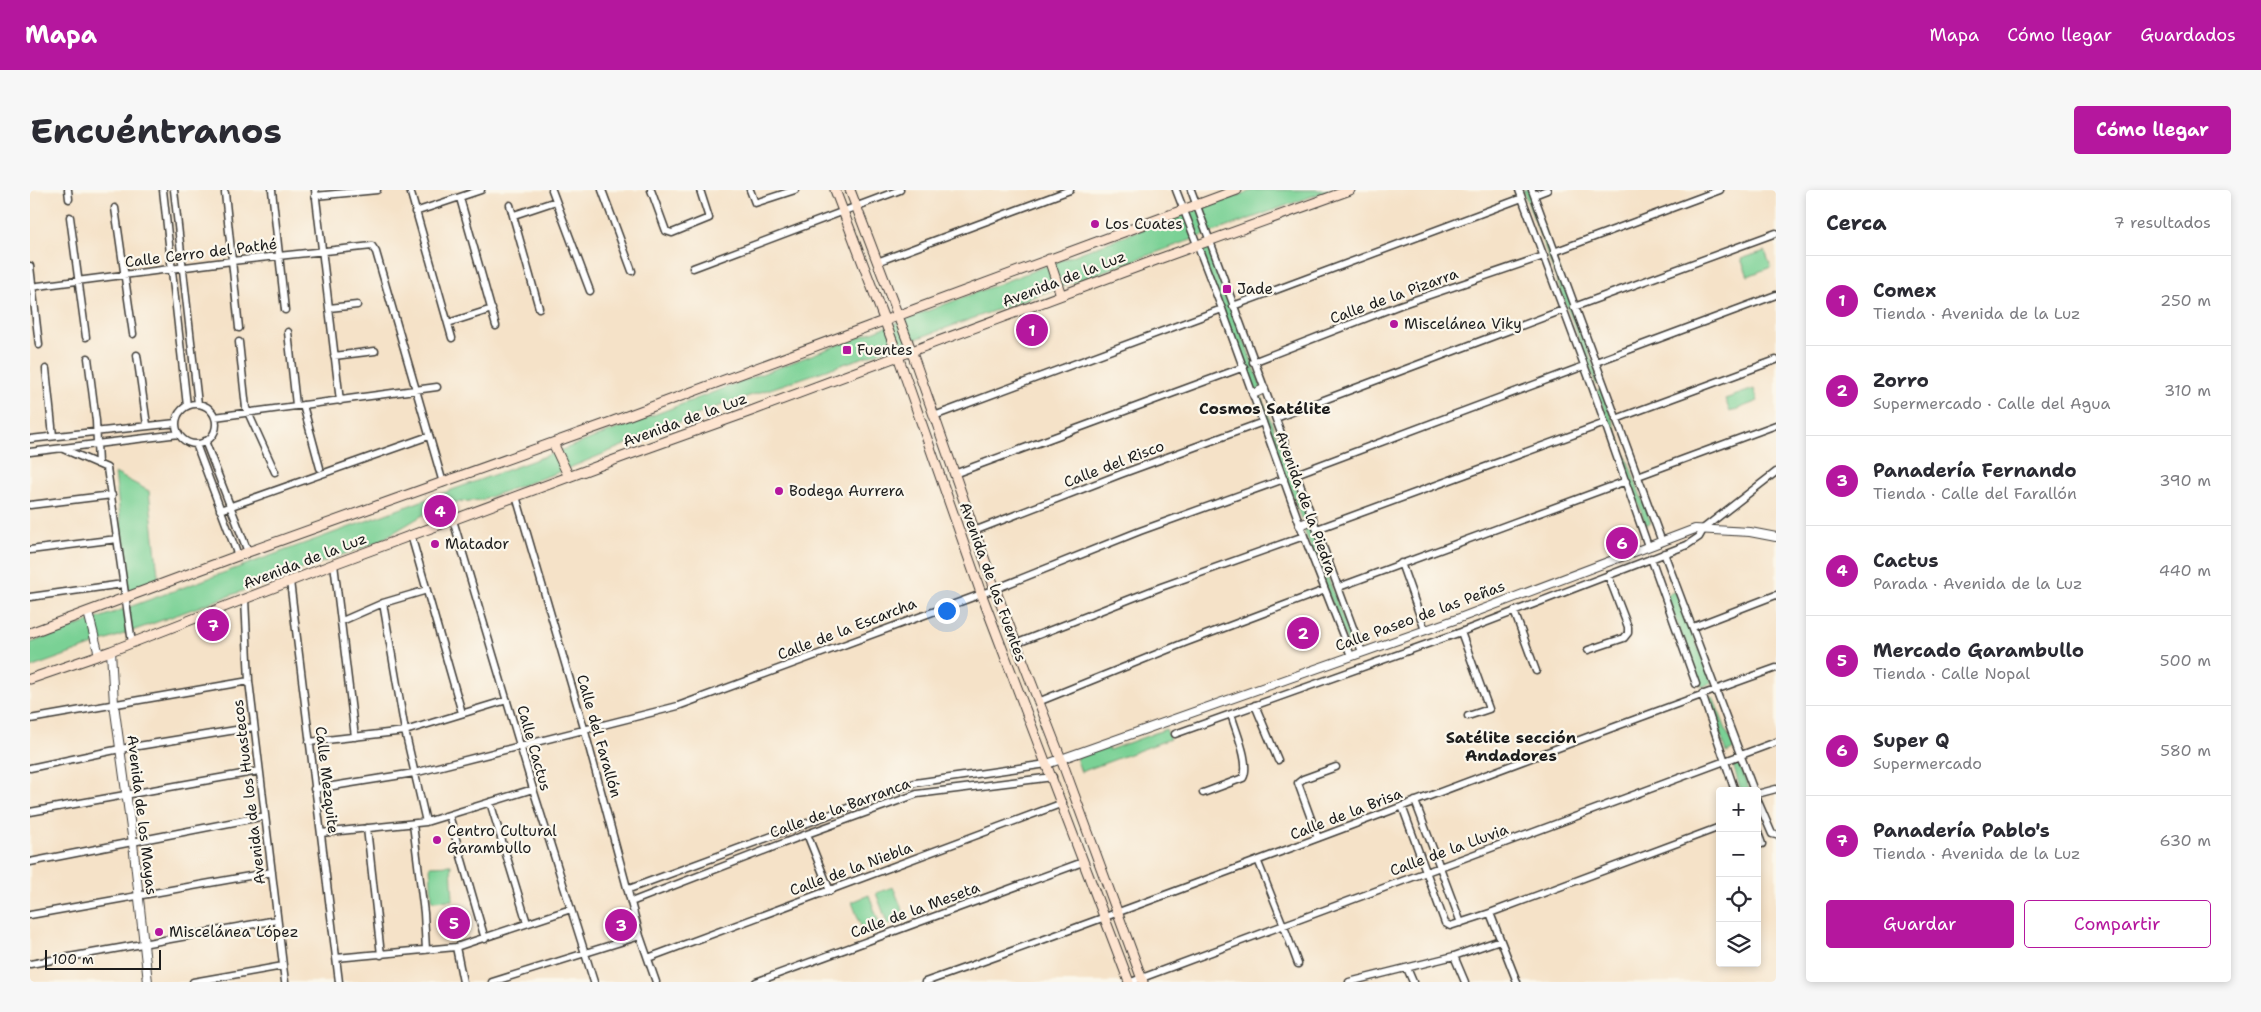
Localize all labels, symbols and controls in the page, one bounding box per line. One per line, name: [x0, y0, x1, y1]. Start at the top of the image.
text: Mapa: [25, 19, 97, 51]
text: Mapa: [1929, 23, 1979, 47]
text: Cómo llegar: [2007, 23, 2112, 47]
text: Guardados: [2140, 23, 2236, 47]
button: Cómo llegar: [2074, 106, 2231, 154]
text: Encuéntranos: [30, 107, 282, 154]
text: Cerca: [1826, 209, 1887, 237]
text: 7 resultados: [2113, 212, 2211, 233]
place label: Los Cuates: [1105, 214, 1183, 234]
marker: Los Cuates: [1089, 218, 1101, 230]
street label: Calle Cerro del Pathé: [124, 234, 278, 272]
street label: Avenida de la Luz: [999, 246, 1129, 312]
street label: Calle de la Pizarra: [1327, 263, 1461, 328]
text: Comex: [1873, 278, 1936, 303]
place label: Jade: [1237, 279, 1273, 299]
marker: Jade: [1221, 283, 1233, 295]
text: 1: [1838, 290, 1846, 311]
text: 250 m: [2160, 290, 2211, 311]
text: Tienda · Avenida de la Luz: [1873, 303, 2081, 324]
pin: 1: [1016, 311, 1048, 349]
place label: Miscelánea Viky: [1404, 314, 1522, 334]
marker: Miscelánea Viky: [1388, 318, 1400, 330]
place label: Fuentes: [857, 340, 913, 360]
marker: Fuentes: [841, 344, 853, 356]
text: Zorro: [1873, 368, 1929, 393]
text: 2: [1836, 380, 1848, 401]
text: 310 m: [2164, 380, 2211, 401]
street label: Avenida de la Luz: [620, 388, 750, 452]
text: Supermercado · Calle del Agua: [1873, 393, 2110, 414]
district label: Cosmos Satélite: [1199, 398, 1331, 419]
street label: Avenida de la Piedra: [1271, 428, 1342, 578]
street label: Calle del Risco: [1061, 436, 1167, 492]
text: Panadería Fernando: [1873, 458, 2077, 483]
text: 3: [1836, 470, 1848, 491]
text: 390 m: [2159, 470, 2211, 491]
place label: Bodega Aurrera: [789, 481, 905, 501]
text: Tienda · Calle del Farallón: [1873, 483, 2077, 504]
marker: Bodega Aurrera: [773, 485, 785, 497]
pin: 4: [424, 492, 456, 530]
street label: Avenida de las Fuentes: [955, 499, 1031, 665]
pin: 6: [1606, 524, 1638, 562]
street label: Avenida de la Luz: [240, 528, 370, 594]
place label: Matador: [445, 534, 509, 554]
marker: Matador: [429, 538, 441, 550]
text: Cactus: [1873, 548, 1939, 573]
text: 4: [1836, 560, 1848, 581]
text: 440 m: [2159, 560, 2211, 581]
text: Parada · Avenida de la Luz: [1873, 573, 2082, 594]
street label: Calle Paseo de las Peñas: [1332, 576, 1508, 656]
street label: Calle de la Escarcha: [775, 593, 920, 665]
your location: [934, 598, 960, 624]
pin: 7: [197, 606, 229, 644]
pin: 2: [1287, 614, 1319, 652]
text: Mercado Garambullo: [1873, 638, 2084, 663]
text: 5: [1837, 650, 1847, 671]
text: 500 m: [2160, 650, 2211, 671]
text: Tienda · Calle Nopal: [1873, 663, 2030, 684]
street label: Calle del Farallón: [572, 672, 626, 800]
street label: Avenida de los Huastecos: [228, 698, 270, 886]
street label: Calle Cactus: [512, 703, 556, 793]
street label: Calle Mezquite: [310, 725, 344, 835]
district label: Satélite sección Andadores: [1446, 727, 1577, 766]
text: Super Q: [1873, 728, 1950, 753]
street label: Avenida de los Mayas: [122, 734, 162, 896]
text: 6: [1836, 740, 1848, 761]
text: 580 m: [2160, 740, 2211, 761]
text: Supermercado: [1873, 753, 1982, 774]
street label: Calle de la Barranca: [767, 773, 914, 843]
street label: Calle de la Brisa: [1287, 783, 1405, 845]
map controls: [1716, 787, 1761, 967]
button: +: [1716, 787, 1761, 832]
text: Panadería Pablo's: [1873, 818, 2050, 843]
street label: Calle de la Lluvia: [1387, 819, 1512, 881]
place label: Centro Cultural Garambullo: [447, 821, 557, 858]
text: 7: [1836, 830, 1848, 851]
text: 630 m: [2159, 830, 2211, 851]
button: −: [1716, 832, 1761, 877]
marker: Centro Cultural Garambullo: [431, 834, 443, 846]
street label: Calle de la Niebla: [787, 837, 916, 900]
text: Tienda · Avenida de la Luz: [1873, 843, 2081, 864]
street label: Calle de la Meseta: [848, 877, 983, 943]
button: locate: [1716, 877, 1761, 922]
button: Guardar: [1826, 900, 2014, 948]
button: Compartir: [2024, 900, 2211, 948]
pin: 5: [438, 904, 470, 942]
pin: 3: [605, 906, 637, 944]
place label: Miscelánea López: [169, 922, 299, 942]
button: layers: [1716, 922, 1761, 967]
marker: Miscelánea López: [153, 926, 165, 938]
scale bar: [45, 947, 161, 970]
text: 100 m: [52, 950, 94, 968]

